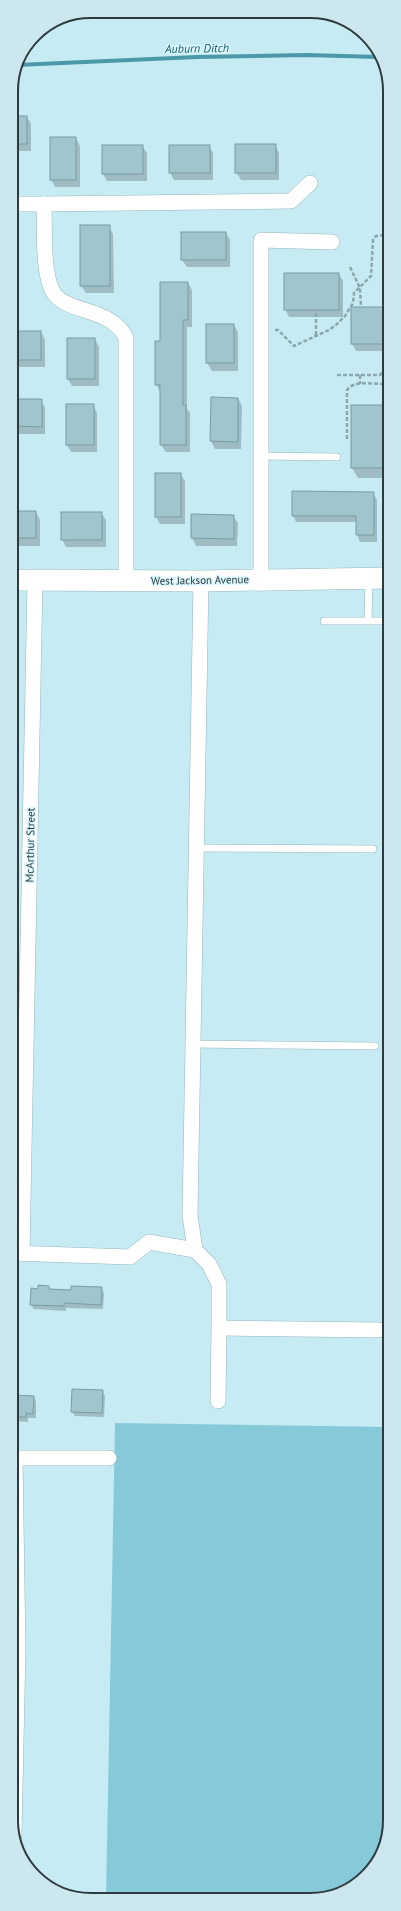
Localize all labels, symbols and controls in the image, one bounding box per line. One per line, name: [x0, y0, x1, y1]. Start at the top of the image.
water label: Auburn Ditch: [164, 40, 229, 56]
street label: West Jackson Avenue: [151, 572, 249, 588]
street label: McArthur Street: [22, 807, 38, 882]

